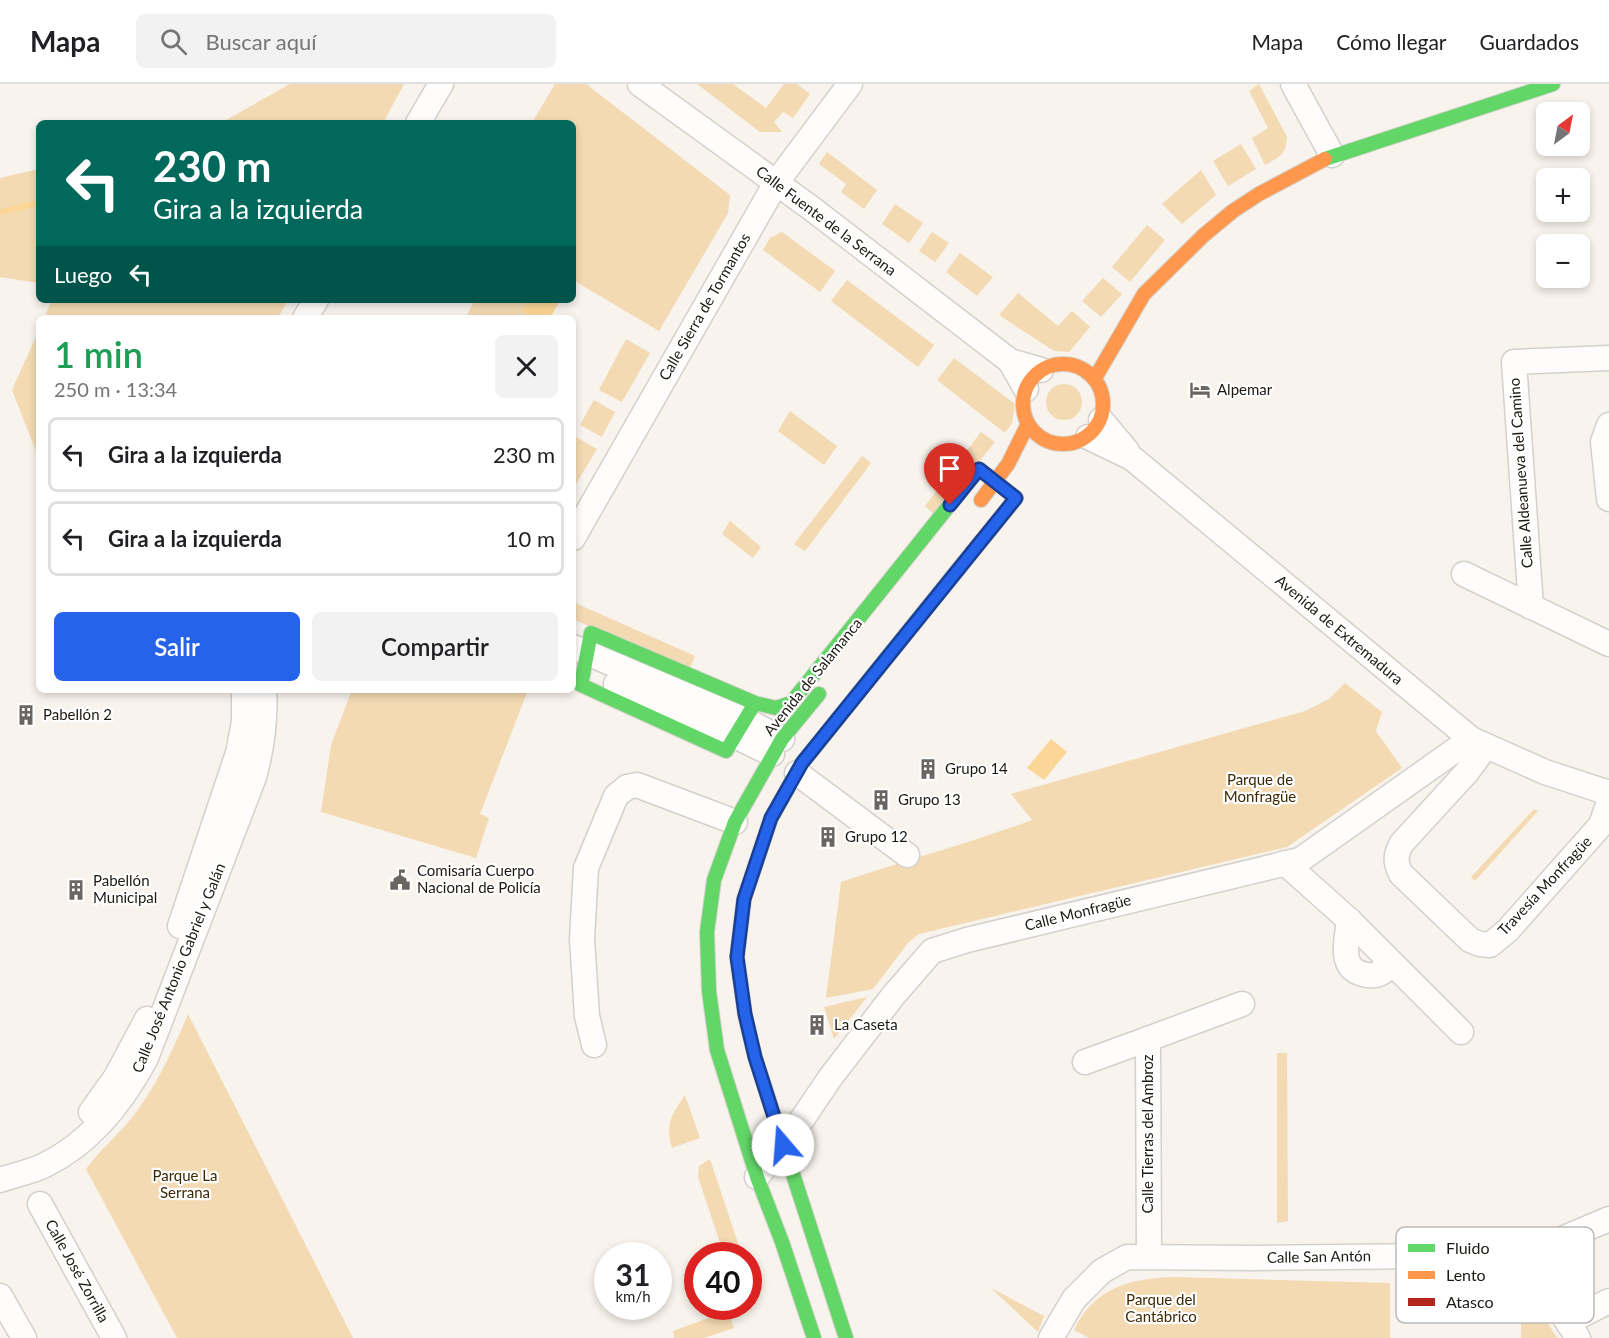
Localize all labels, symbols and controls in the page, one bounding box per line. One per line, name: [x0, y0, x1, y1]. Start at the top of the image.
search box: [136, 14, 556, 68]
text: Mapa: [30, 24, 100, 58]
icon: search: [157, 25, 190, 58]
text: Buscar aquí: [205, 28, 317, 55]
text: Mapa: [1251, 29, 1303, 54]
text: Cómo llegar: [1336, 29, 1447, 54]
text: Guardados: [1480, 29, 1579, 54]
north arrow: [1536, 102, 1590, 156]
map controls: [1536, 102, 1590, 288]
text: 230 m: [153, 141, 271, 191]
icon: left: [54, 144, 132, 222]
street label: Calle Fuente de la Serrana: [753, 162, 900, 279]
button: +: [1536, 168, 1590, 222]
text: Gira a la izquierda: [153, 192, 363, 225]
street label: Calle Sierra de Tormantos: [655, 230, 754, 383]
button: −: [1536, 234, 1590, 288]
icon: left: [124, 258, 157, 291]
text: Luego: [54, 261, 112, 288]
text: 1 min: [54, 332, 143, 376]
button: close: [495, 335, 558, 398]
text: 250 m · 13:34: [54, 377, 177, 401]
street label: Calle Aldeanueva del Camino: [1504, 377, 1536, 569]
hotel icon: Alpemar: [1188, 378, 1212, 402]
place label: Alpemar: [1217, 380, 1273, 398]
icon: left: [57, 438, 90, 471]
text: Gira a la izquierda: [108, 441, 282, 468]
text: 230 m: [493, 441, 555, 468]
pin: [924, 443, 975, 505]
icon: arrive: [933, 452, 966, 485]
icon: left: [57, 522, 90, 555]
text: Gira a la izquierda: [108, 525, 282, 552]
text: 10 m: [506, 525, 555, 552]
street label: Avenida de Extremadura: [1272, 571, 1407, 688]
button: Salir: [54, 612, 300, 681]
button: Compartir: [312, 612, 558, 681]
street label: Avenida de Salamanca: [759, 614, 865, 739]
building icon: Pabellón 2: [14, 703, 38, 727]
place label: Pabellón 2: [43, 705, 112, 723]
building icon: Grupo 14: [916, 757, 940, 781]
place label: Grupo 14: [945, 759, 1008, 777]
park label: Parque de Monfragüe: [1224, 770, 1296, 805]
building icon: Grupo 13: [869, 788, 893, 812]
place label: Grupo 13: [898, 790, 961, 808]
building icon: Grupo 12: [816, 825, 840, 849]
place label: Grupo 12: [845, 827, 908, 845]
street label: Travesía Monfragüe: [1494, 832, 1595, 939]
street label: Calle José Antonio Gabriel y Galán: [128, 860, 228, 1075]
place label: Comisaría Cuerpo Nacional de Policía: [417, 861, 541, 896]
public building icon: Comisaría Cuerpo Nacional de Policía: [388, 868, 412, 892]
place label: Pabellón Municipal: [93, 871, 157, 906]
building icon: Pabellón Municipal: [64, 878, 88, 902]
street label: Calle Monfragüe: [1023, 890, 1133, 934]
building icon: La Caseta: [805, 1013, 829, 1037]
place label: La Caseta: [834, 1015, 898, 1033]
street label: Calle Tierras del Ambroz: [1138, 1054, 1156, 1214]
position arrow: [751, 1113, 815, 1177]
park label: Parque La Serrana: [152, 1166, 218, 1201]
street label: Calle José Zorrilla: [42, 1216, 114, 1325]
legend: [1396, 1227, 1594, 1323]
text: Fluido: [1446, 1238, 1489, 1257]
speed limit sign: 40: [684, 1242, 762, 1320]
street label: Calle San Antón: [1267, 1246, 1371, 1266]
text: 31: [616, 1256, 650, 1292]
text: Lento: [1446, 1265, 1486, 1284]
text: km/h: [615, 1287, 651, 1305]
park label: Parque del Cantábrico: [1125, 1290, 1197, 1325]
text: Atasco: [1446, 1292, 1494, 1311]

